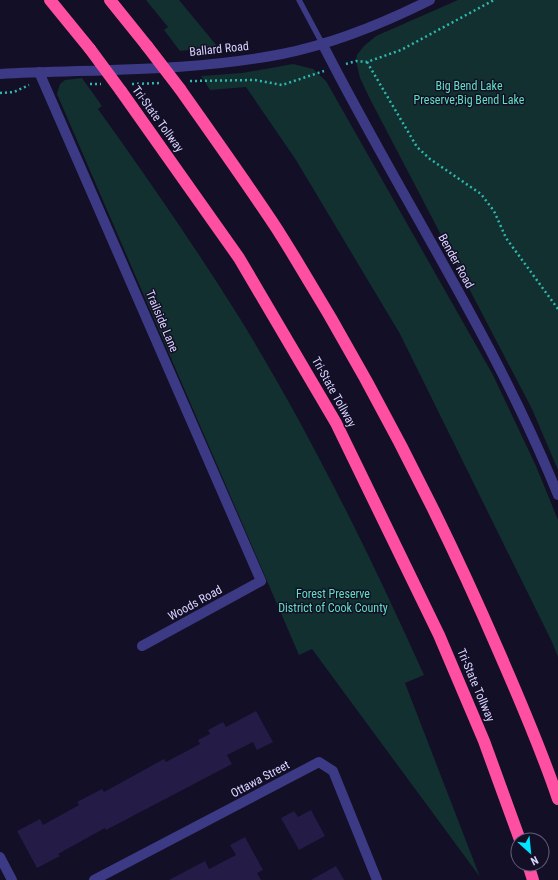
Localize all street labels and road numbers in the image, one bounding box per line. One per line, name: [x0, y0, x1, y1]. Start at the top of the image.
street label: Ballard Road: [188, 39, 250, 59]
street label: Tri-State Tollway: [129, 83, 187, 155]
street label: Bender Road: [435, 231, 477, 291]
street label: Trailside Lane: [143, 288, 181, 354]
street label: Tri-State Tollway: [309, 354, 359, 430]
street label: Woods Road: [166, 582, 224, 623]
street label: Tri-State Tollway: [454, 646, 498, 724]
street label: Ottawa Street: [228, 757, 292, 800]

